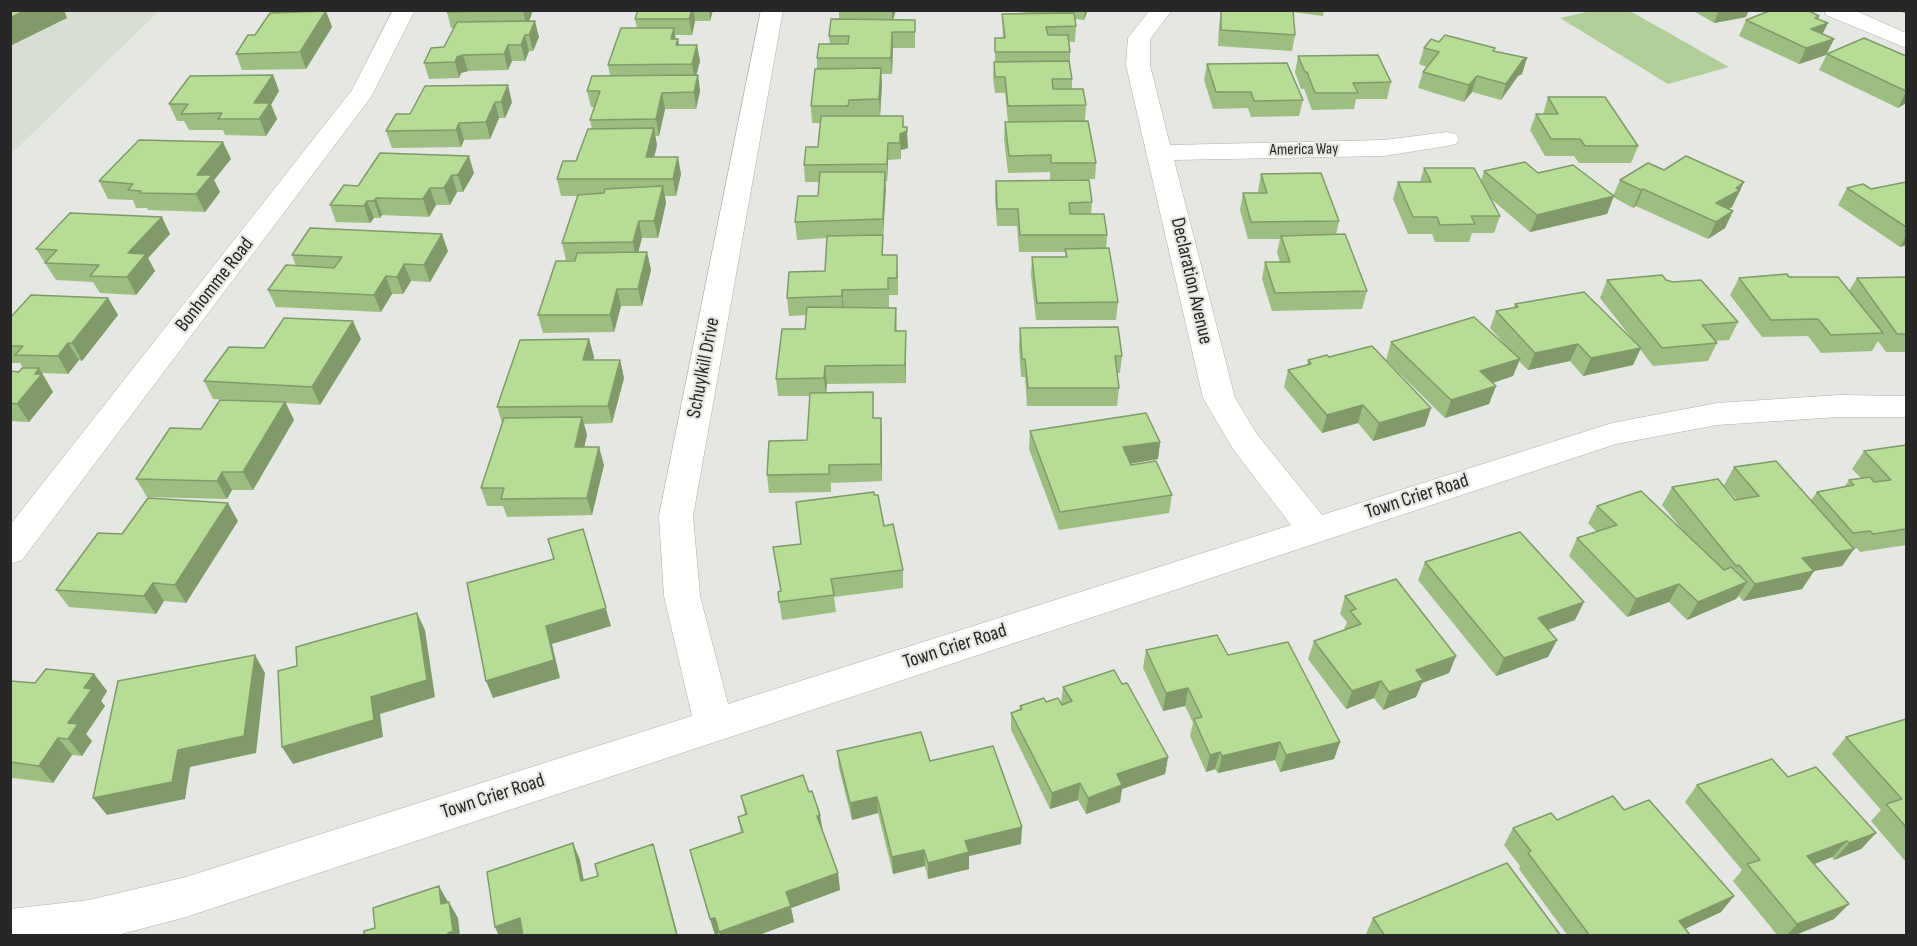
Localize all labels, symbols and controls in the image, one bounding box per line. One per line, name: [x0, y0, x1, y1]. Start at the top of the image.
street label: America Way: [1270, 140, 1338, 160]
street label: Declaration Avenue: [1165, 215, 1217, 347]
street label: Bonhomme Road: [171, 233, 259, 337]
street label: Schuylkill Drive: [683, 316, 725, 420]
street label: Town Crier Road: [1362, 469, 1472, 525]
street label: Town Crier Road: [900, 619, 1010, 675]
street label: Town Crier Road: [438, 769, 548, 825]

